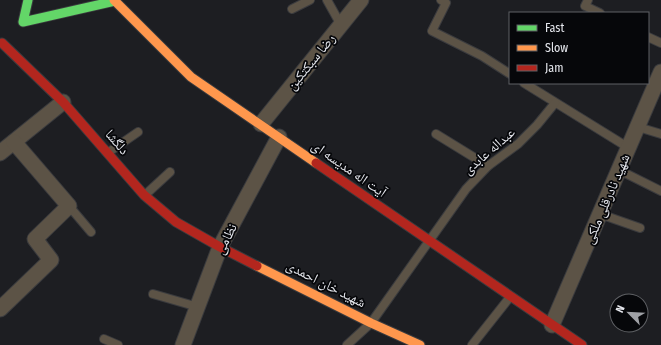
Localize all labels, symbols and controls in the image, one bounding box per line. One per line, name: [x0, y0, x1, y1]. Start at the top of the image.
legend: [509, 12, 649, 84]
text: Fast: [545, 21, 564, 35]
street label: رضا سبکتکین: [283, 30, 339, 94]
text: Slow: [545, 41, 568, 55]
text: Jam: [545, 61, 563, 75]
street label: عبداله عابدی: [459, 124, 519, 178]
street label: دلگشا: [101, 126, 133, 158]
street label: آیت اله مدیسه ای: [308, 137, 390, 201]
street label: شهید نادرقلی ملکی: [580, 151, 634, 247]
street label: نظامی: [211, 221, 241, 257]
street label: شهید خان احمدی: [283, 257, 369, 311]
north arrow: [609, 293, 649, 333]
text: N: [613, 303, 628, 315]

